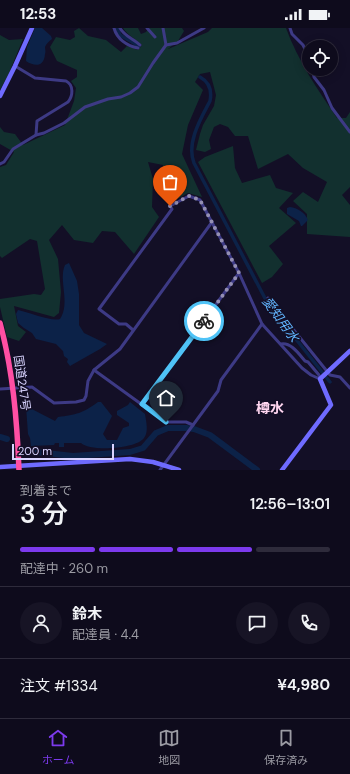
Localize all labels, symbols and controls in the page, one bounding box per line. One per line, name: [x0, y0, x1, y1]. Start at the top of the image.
text: 12:53: [20, 4, 56, 24]
map controls: [302, 40, 338, 76]
button: locate: [302, 40, 338, 76]
pin: [153, 165, 187, 206]
icon: bag: [159, 171, 181, 193]
water label: 愛知用水: [258, 293, 304, 347]
courier: [184, 301, 224, 341]
icon: bike: [193, 310, 215, 332]
street label: 国道247号: [10, 354, 34, 412]
pin: [149, 381, 183, 422]
icon: home: [155, 387, 177, 409]
district label: 樽水: [256, 399, 284, 417]
scale bar: [12, 442, 114, 461]
text: 200 m: [18, 444, 52, 458]
text: 到着まで: [20, 482, 72, 499]
text: 12:56–13:01: [250, 494, 330, 514]
text: 3 分: [20, 497, 68, 531]
text: 配達中 · 260 m: [20, 560, 108, 577]
button: person: [20, 602, 62, 644]
button: chat: [236, 602, 278, 644]
button: phone: [288, 602, 330, 644]
text: 鈴木: [72, 604, 102, 624]
text: 配達員 · 4.4: [72, 626, 139, 643]
text: ¥4,980: [277, 675, 330, 695]
text: 注文 #1334: [20, 676, 98, 696]
tab: ホーム: [42, 727, 75, 767]
tab: 地図: [158, 727, 180, 767]
tab: 保存済み: [264, 727, 308, 767]

